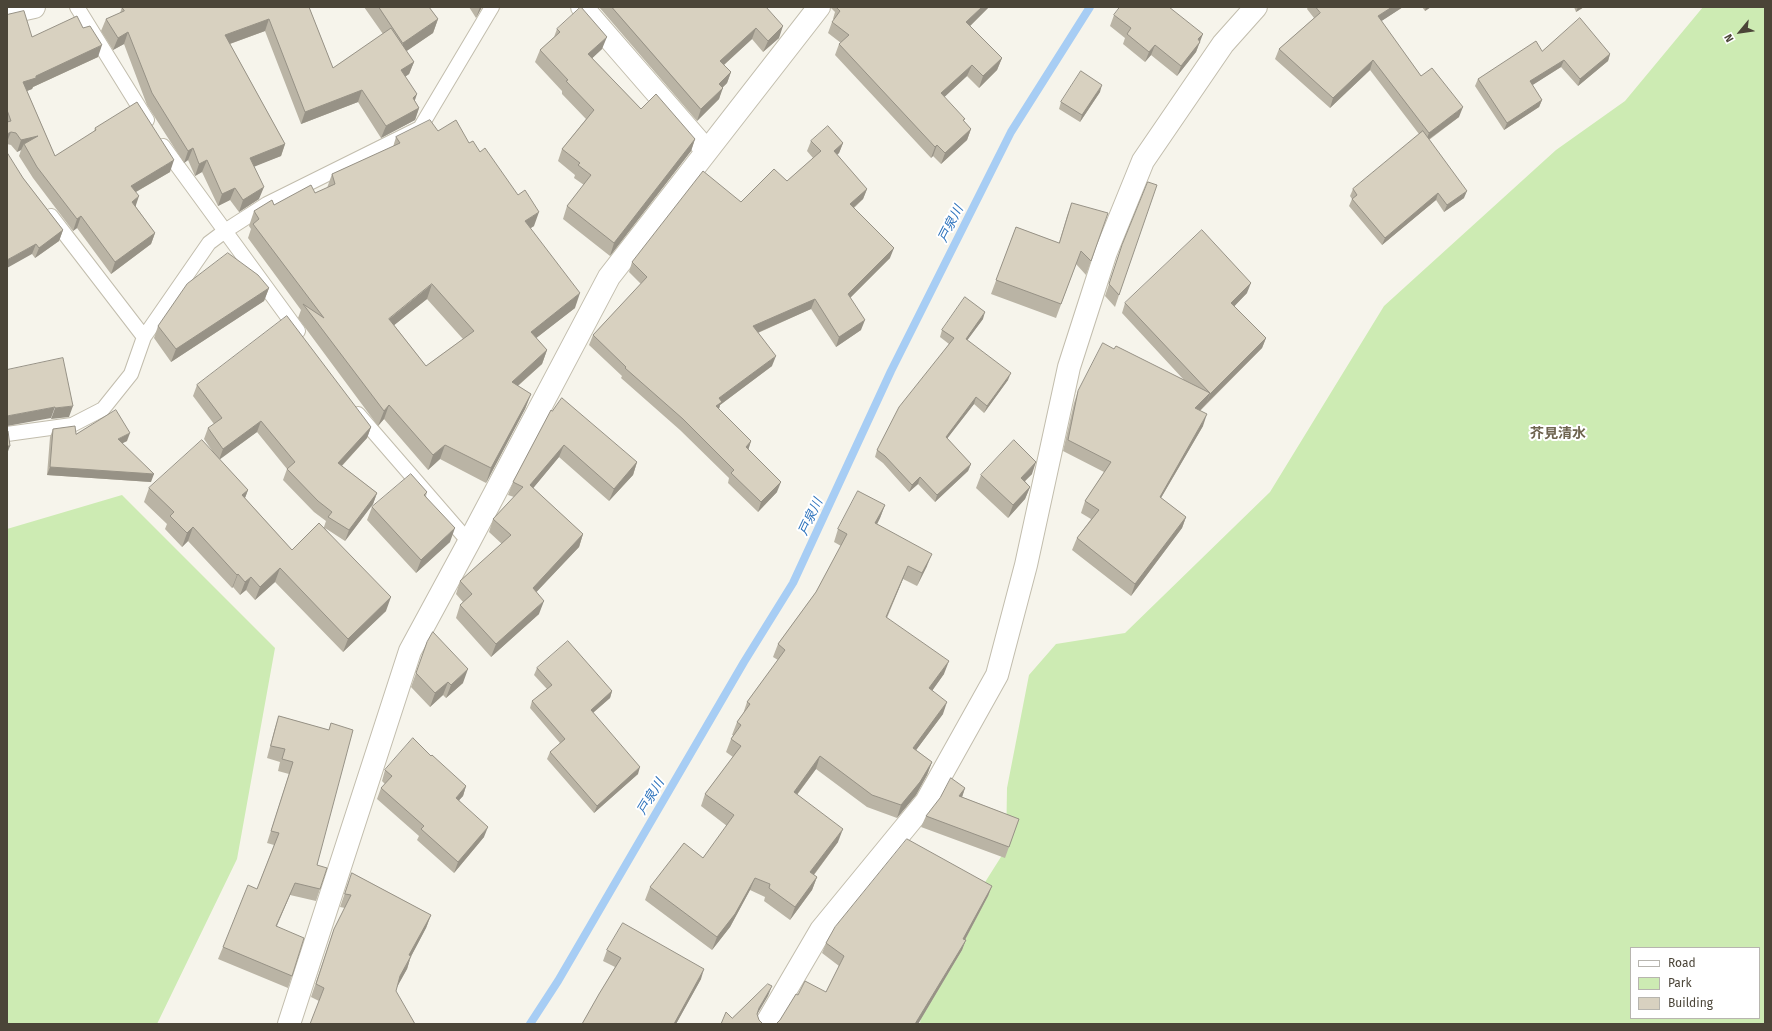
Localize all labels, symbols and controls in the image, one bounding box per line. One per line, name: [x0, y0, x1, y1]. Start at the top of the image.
north arrow: [1720, 12, 1760, 52]
text: N: [1722, 32, 1737, 44]
water label: 戸泉川: [935, 203, 967, 245]
district label: 芥見清水: [1530, 426, 1586, 442]
water label: 戸泉川: [796, 496, 826, 538]
water label: 戸泉川: [634, 776, 668, 818]
legend: [1630, 947, 1760, 1019]
text: Road: [1668, 956, 1696, 970]
text: Park: [1668, 976, 1692, 990]
text: Building: [1668, 996, 1713, 1010]

